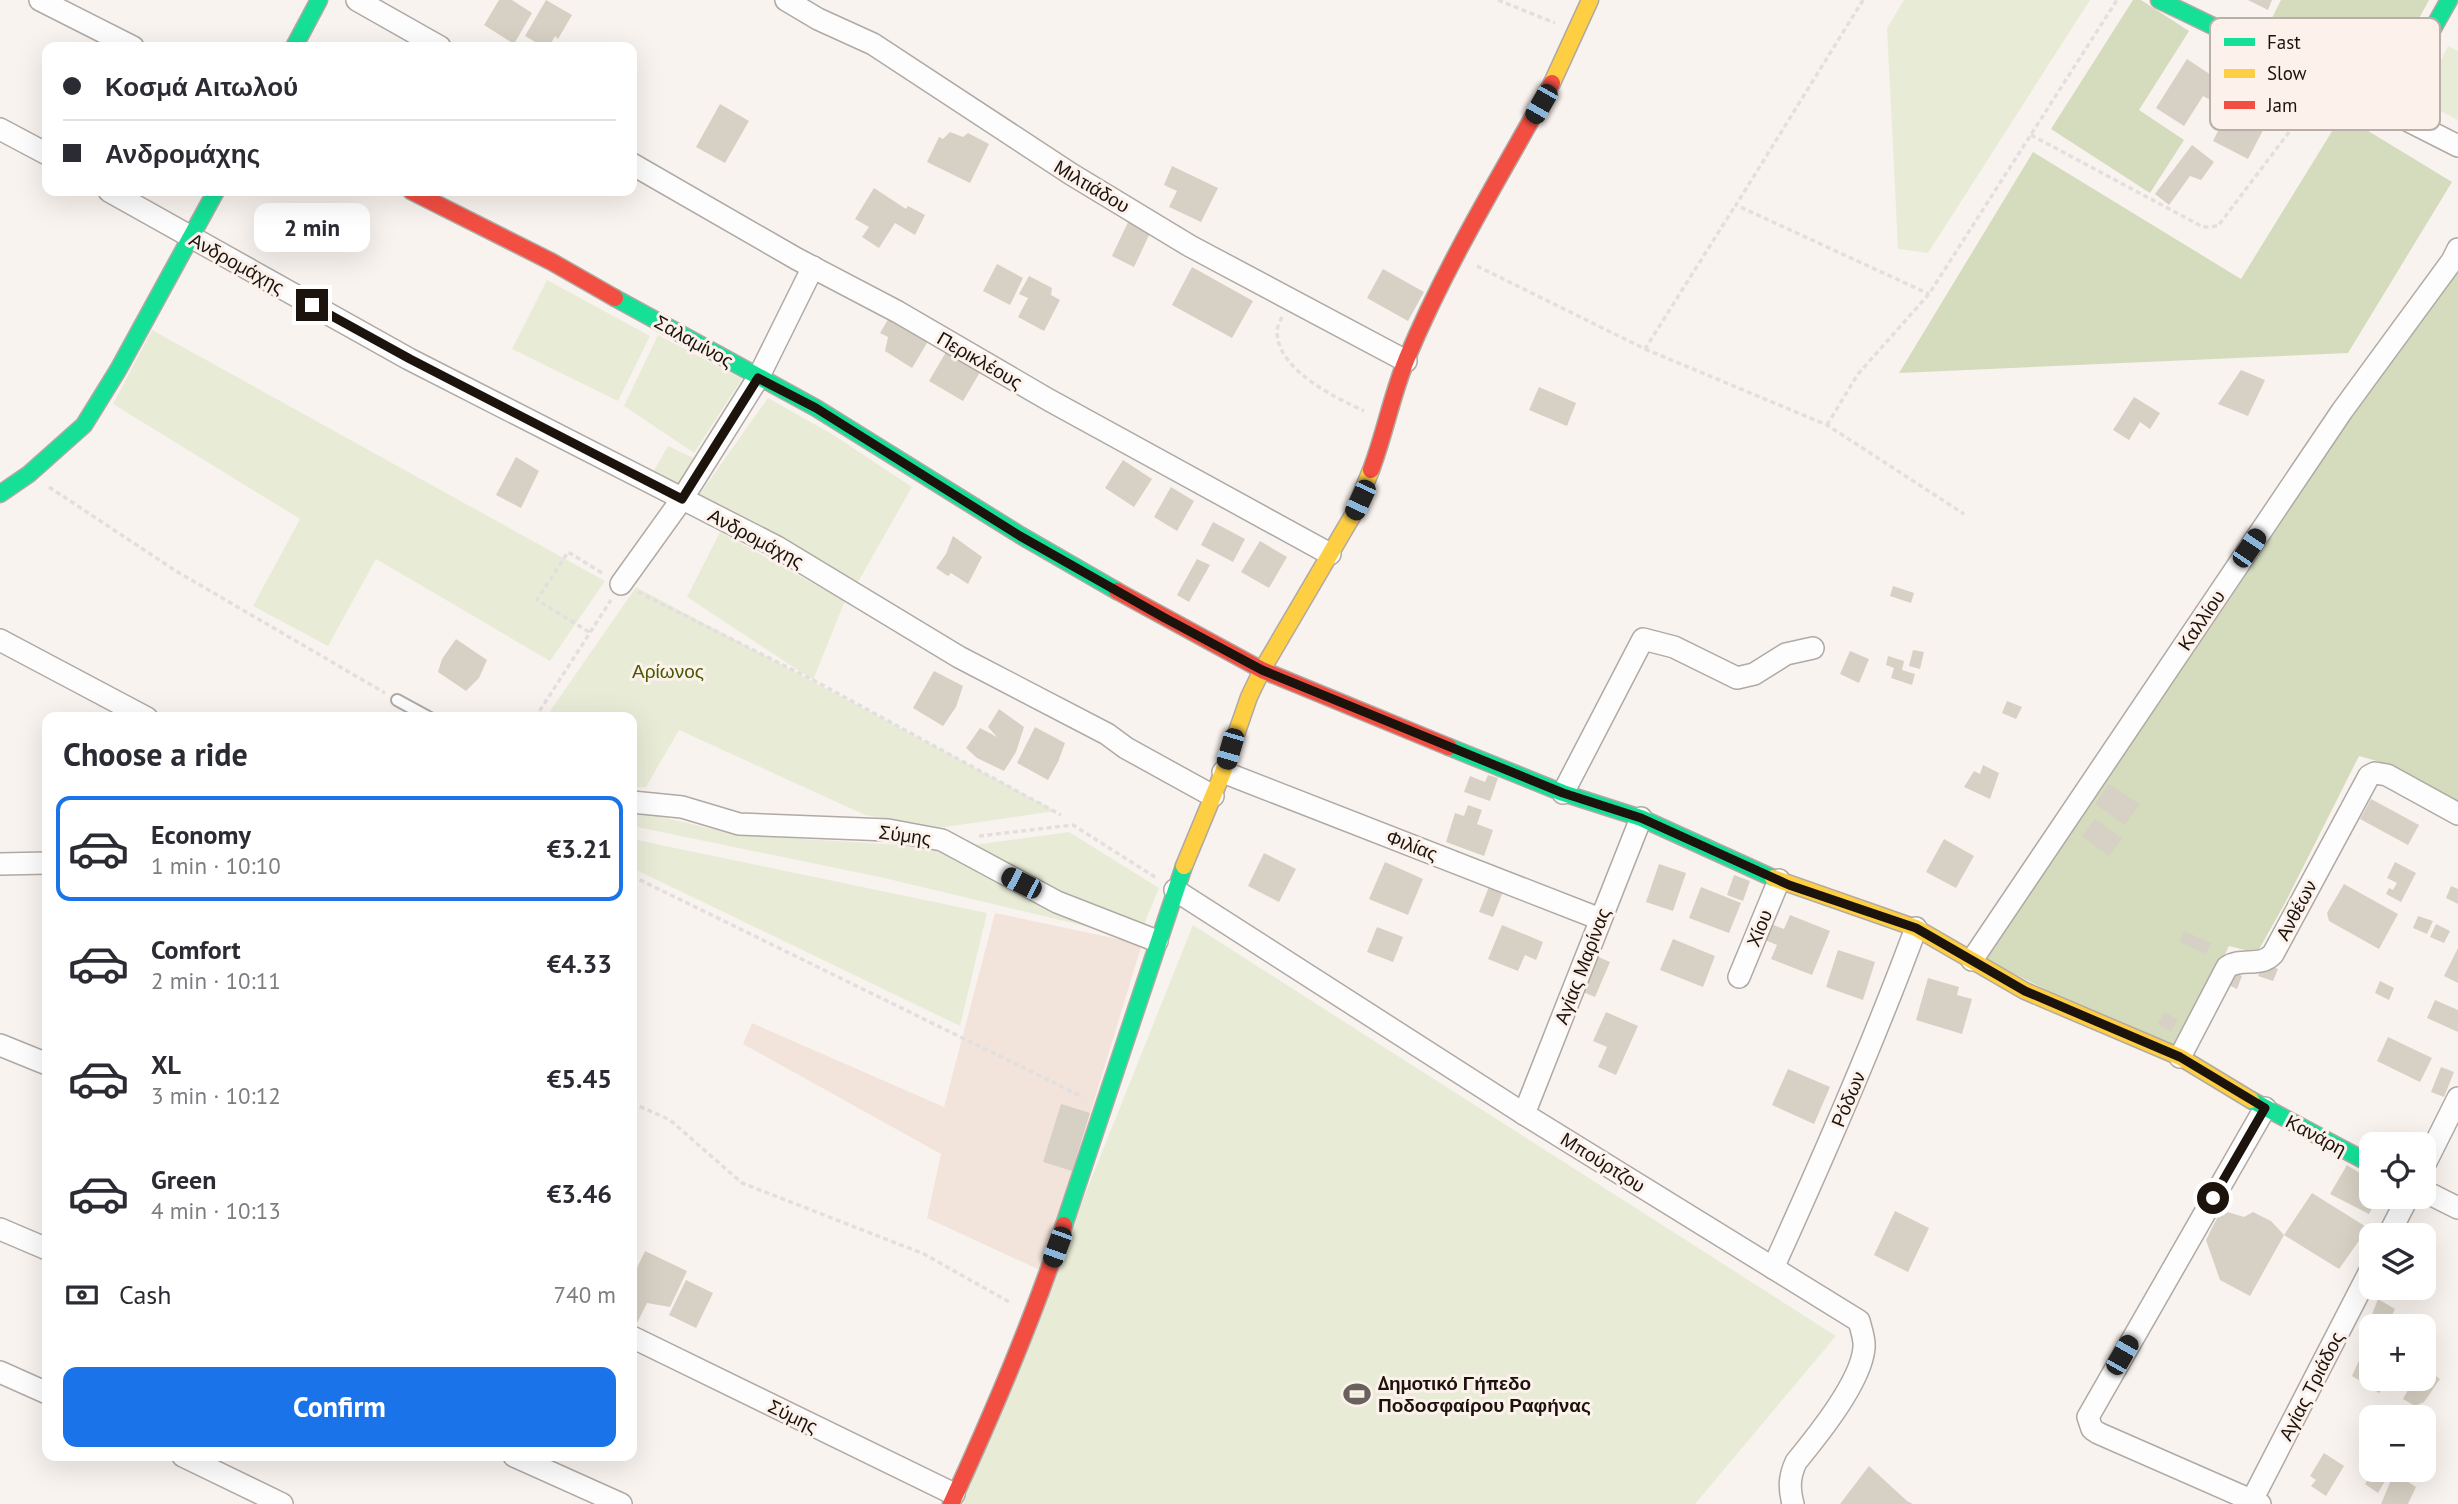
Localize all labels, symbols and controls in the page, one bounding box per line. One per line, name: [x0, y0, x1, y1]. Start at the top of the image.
legend: [2210, 18, 2440, 130]
text: Fast: [2267, 30, 2301, 54]
text: Slow: [2267, 61, 2307, 85]
text: Κοσμά Αιτωλού: [105, 70, 298, 103]
car: [1522, 81, 1561, 127]
text: Jam: [2266, 93, 2297, 117]
text: Ανδρομάχης: [105, 137, 260, 170]
street label: Μιλτιάδου: [1050, 154, 1134, 218]
callout: 2 min: [254, 204, 370, 252]
text: 2 min: [284, 213, 340, 242]
street label: Ανδρομάχης: [185, 227, 289, 299]
route end: [296, 289, 328, 321]
street label: Σαλαμίνος: [650, 309, 738, 373]
street label: Περικλέους: [933, 326, 1027, 394]
car: [1342, 477, 1379, 523]
street label: Ανδρομάχης: [704, 503, 808, 573]
car: [2229, 525, 2270, 571]
street label: Καλλίου: [2172, 585, 2230, 655]
park label: Αρίωνος: [632, 659, 704, 683]
car: [1215, 726, 1246, 772]
text: Choose a ride: [63, 733, 248, 775]
icon: car: [67, 817, 130, 880]
text: Economy: [151, 818, 251, 851]
street label: Σύμης: [877, 819, 933, 851]
street label: Φιλίας: [1383, 824, 1441, 866]
text: €3.21: [547, 832, 612, 865]
text: 1 min · 10:10: [151, 851, 281, 880]
car: [998, 864, 1045, 902]
street label: Ανθέων: [2270, 876, 2322, 944]
street label: Αγίας Μαρίνας: [1549, 904, 1615, 1028]
street label: Χίου: [1741, 906, 1777, 950]
icon: car: [67, 932, 130, 995]
text: Comfort: [151, 933, 241, 966]
text: €4.33: [547, 947, 612, 980]
text: 2 min · 10:11: [151, 966, 281, 995]
icon: car: [67, 1047, 130, 1110]
text: XL: [151, 1048, 181, 1081]
text: €5.45: [547, 1062, 612, 1095]
street label: Ρόδων: [1826, 1068, 1870, 1130]
text: 3 min · 10:12: [151, 1081, 281, 1110]
street label: Κανάρη: [2282, 1109, 2350, 1161]
street label: Μπούρτζου: [1556, 1127, 1650, 1197]
map controls: [2359, 1132, 2436, 1482]
button: locate: [2359, 1132, 2436, 1209]
icon: car: [67, 1162, 130, 1225]
text: Green: [151, 1163, 216, 1196]
text: €3.46: [547, 1177, 612, 1210]
route start: [2197, 1182, 2229, 1214]
text: 4 min · 10:13: [151, 1196, 281, 1225]
button: layers: [2359, 1223, 2436, 1300]
car: [1040, 1224, 1075, 1270]
icon: cash: [63, 1276, 101, 1314]
text: Cash: [119, 1278, 171, 1311]
text: 740 m: [554, 1280, 616, 1309]
button: +: [2359, 1314, 2436, 1391]
street label: Αγίας Τριάδος: [2273, 1327, 2349, 1445]
car: [2103, 1332, 2142, 1378]
button: Confirm: [63, 1367, 616, 1447]
place label: Δημοτικό Γήπεδο Ποδοσφαίρου Ραφήνας: [1378, 1371, 1591, 1417]
sports icon: Δημοτικό Γήπεδο Ποδοσφαίρου Ραφήνας: [1342, 1379, 1372, 1409]
street label: Σύμης: [764, 1394, 822, 1438]
button: −: [2359, 1405, 2436, 1482]

